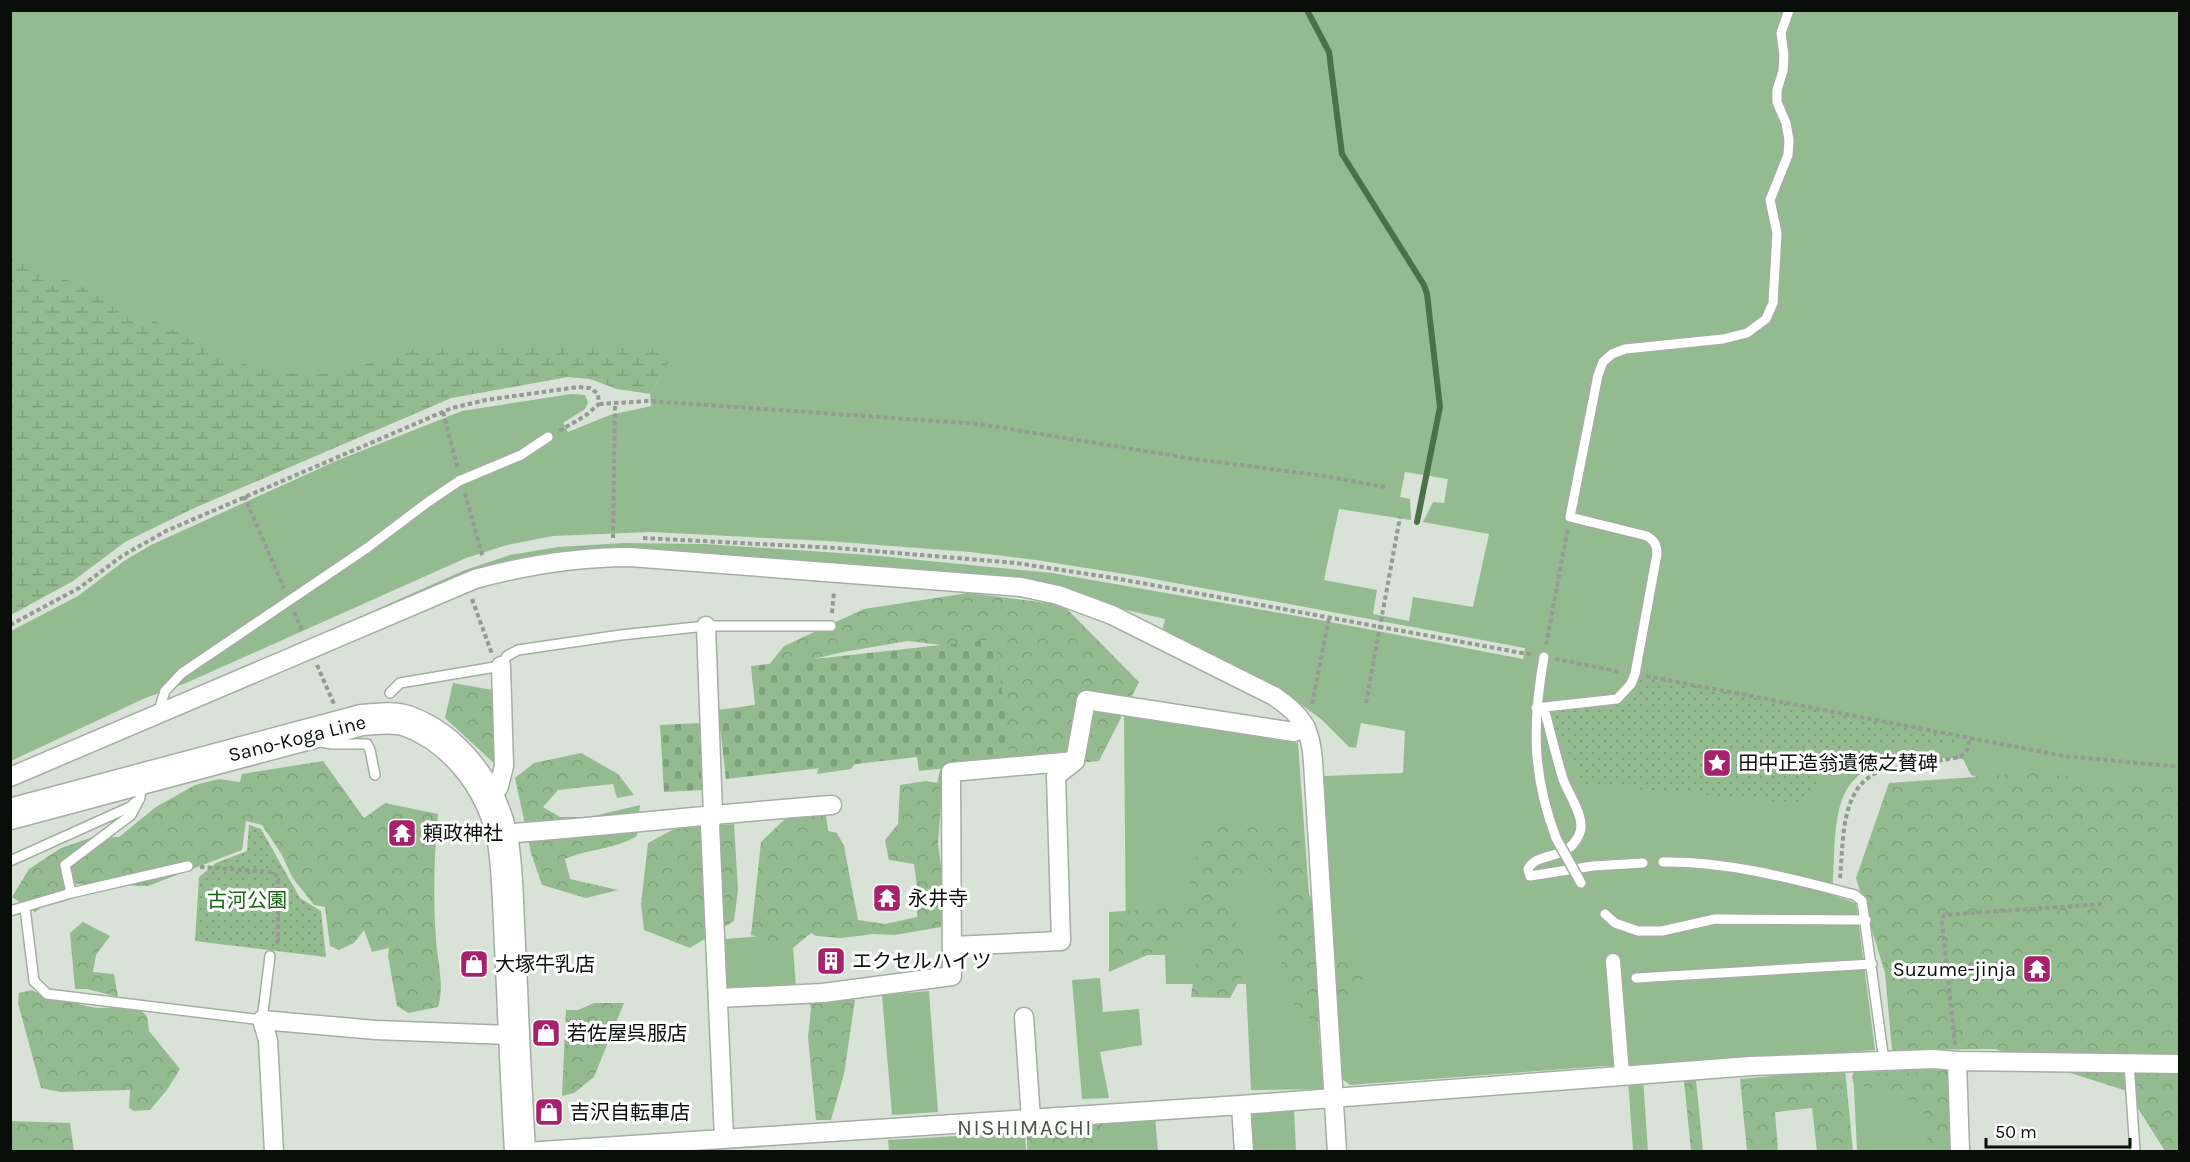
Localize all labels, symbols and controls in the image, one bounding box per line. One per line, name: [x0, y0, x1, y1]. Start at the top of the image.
street label: Sano-Koga Line: [226, 710, 368, 767]
place icon: 田中正造翁遺徳之賛碑: [1701, 747, 1733, 779]
place label: 田中正造翁遺徳之賛碑: [1738, 752, 1938, 775]
temple icon: 頼政神社: [386, 817, 418, 849]
place label: 頼政神社: [423, 822, 503, 845]
temple icon: 永井寺: [871, 882, 903, 914]
place label: 永井寺: [908, 887, 968, 910]
park label: 古河公園: [207, 889, 287, 912]
building icon: エクセルハイツ: [815, 945, 847, 977]
shop icon: 大塚牛乳店: [458, 948, 490, 980]
place label: エクセルハイツ: [852, 950, 992, 973]
place label: 大塚牛乳店: [495, 953, 595, 976]
temple icon: Suzume-jinja: [2021, 953, 2053, 985]
place label: Suzume-jinja: [1893, 958, 2016, 981]
shop icon: 若佐屋呉服店: [530, 1017, 562, 1049]
place label: 若佐屋呉服店: [567, 1022, 687, 1045]
shop icon: 吉沢自転車店: [533, 1096, 565, 1128]
place label: 吉沢自転車店: [570, 1101, 690, 1124]
scale bar: [1986, 1111, 2130, 1149]
district label: NISHIMACHI: [957, 1115, 1093, 1141]
text: 50 m: [1995, 1121, 2037, 1143]

